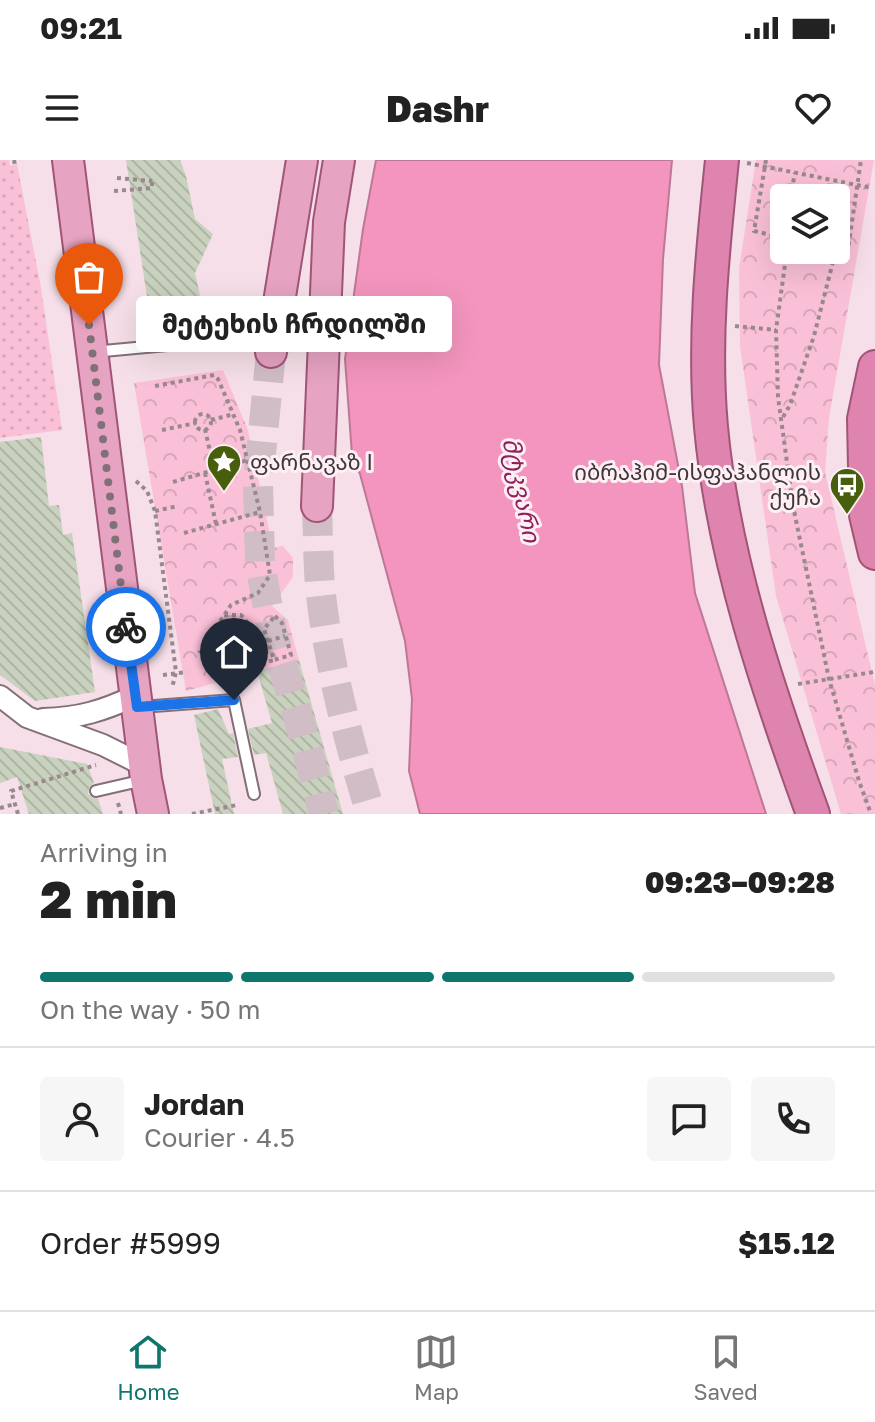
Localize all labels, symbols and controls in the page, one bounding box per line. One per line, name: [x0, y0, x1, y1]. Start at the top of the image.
text: 09:21: [40, 10, 122, 46]
icon: menu: [40, 86, 84, 130]
icon: heart: [791, 86, 835, 130]
text: Dashr: [386, 87, 489, 130]
map controls: [770, 184, 850, 264]
button: layers: [770, 184, 850, 264]
pin: [55, 243, 123, 325]
icon: bag: [67, 255, 111, 299]
callout: მეტეხის ჩრდილში: [137, 297, 453, 353]
text: მეტეხის ჩრდილში: [162, 308, 426, 339]
water label: მტკვარი: [496, 435, 548, 546]
place icon: ფარნავაზ I: [205, 443, 243, 493]
place label: ფარნავაზ I: [250, 448, 373, 475]
place label: იბრაჰიმ-ისფაჰანლის ქუჩა: [574, 458, 821, 510]
bus stop icon: იბრაჰიმ-ისფაჰანლის ქუჩა: [828, 466, 866, 516]
courier: [86, 587, 166, 667]
icon: bike: [104, 605, 148, 649]
pin: [200, 618, 268, 700]
icon: home: [212, 630, 256, 674]
text: Arriving in: [40, 837, 168, 868]
text: 09:23–09:28: [645, 864, 835, 900]
text: 2 min: [40, 867, 177, 929]
text: On the way · 50 m: [40, 994, 260, 1025]
button: person: [40, 1077, 124, 1161]
button: chat: [647, 1077, 731, 1161]
button: phone: [751, 1077, 835, 1161]
text: Jordan: [144, 1086, 244, 1122]
text: Courier · 4.5: [144, 1122, 295, 1153]
text: Order #5999: [40, 1225, 221, 1261]
text: $15.12: [738, 1225, 835, 1261]
tab: Home: [117, 1330, 179, 1405]
tab: Map: [414, 1330, 459, 1405]
tab: Saved: [693, 1330, 758, 1405]

